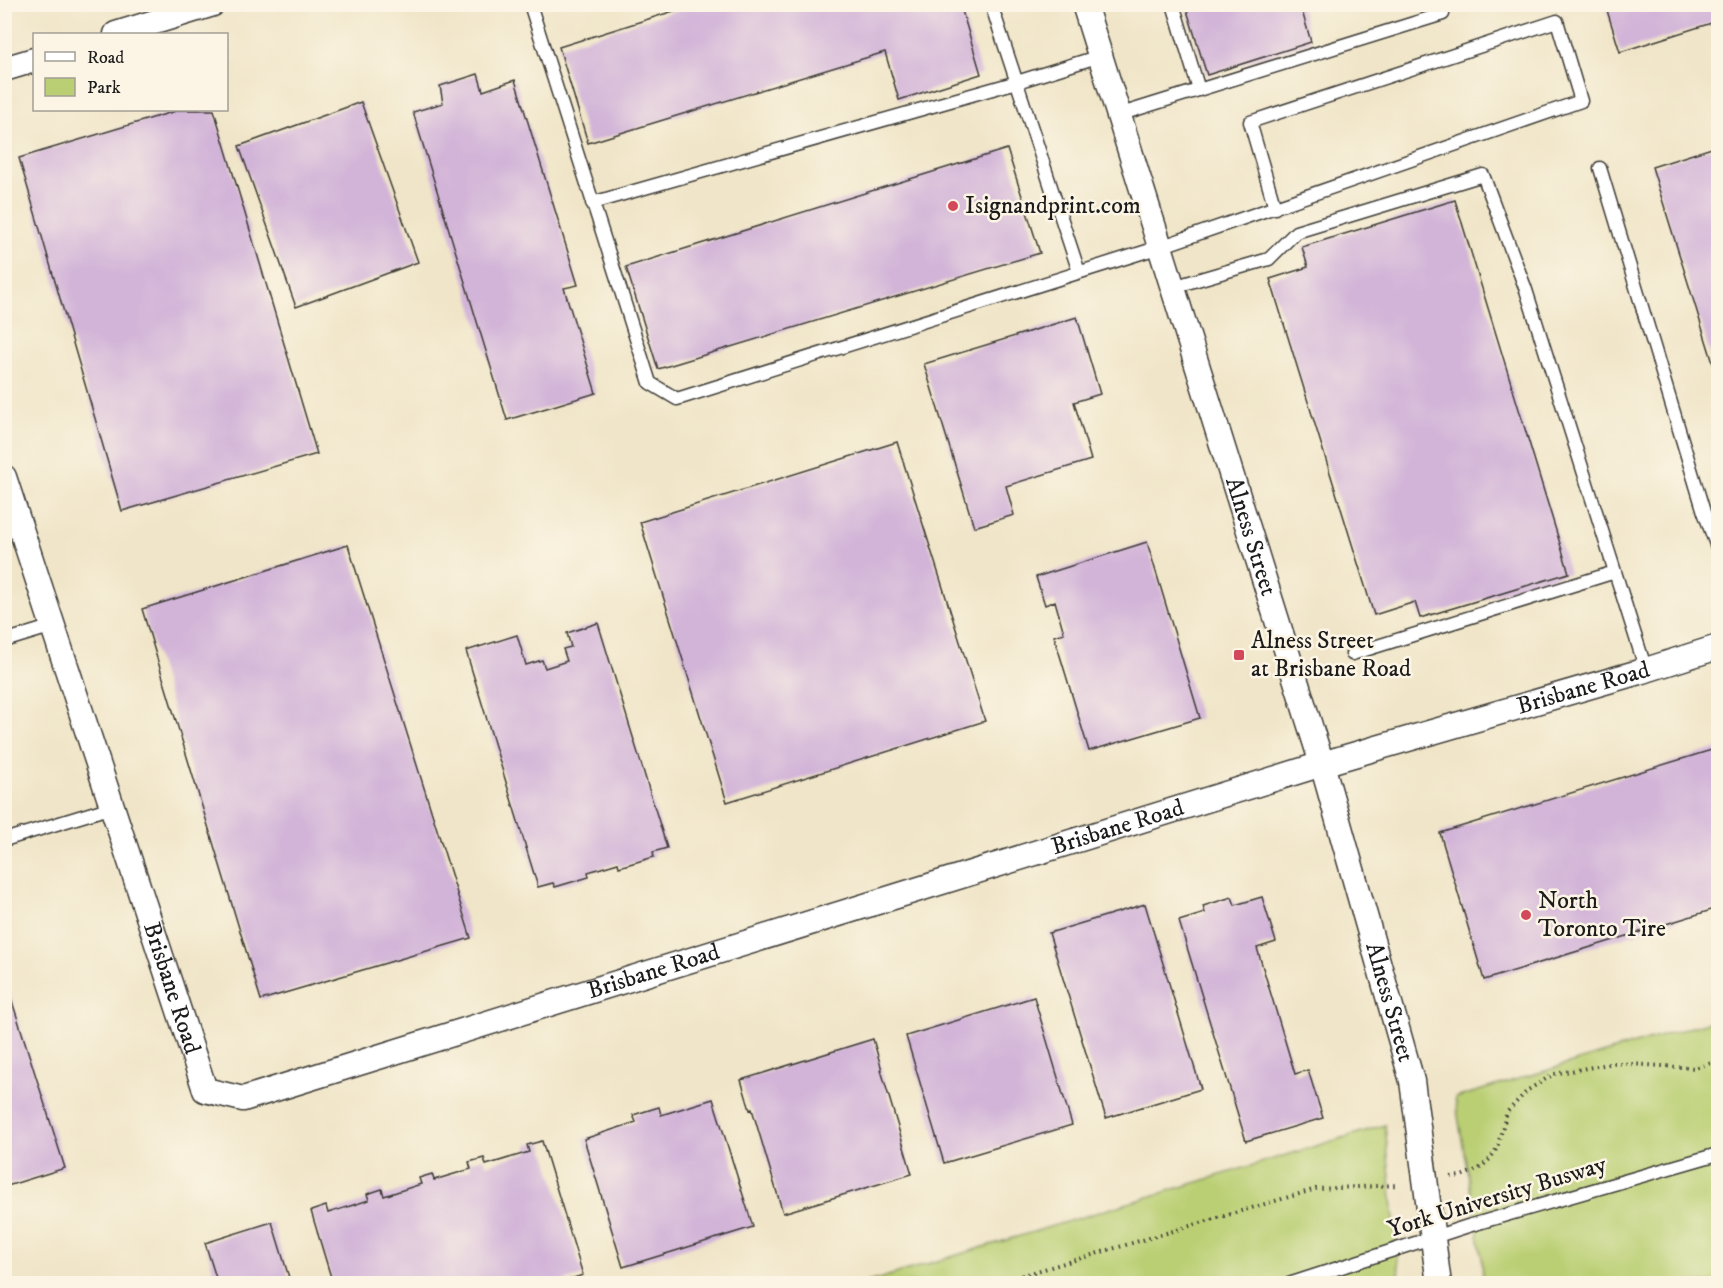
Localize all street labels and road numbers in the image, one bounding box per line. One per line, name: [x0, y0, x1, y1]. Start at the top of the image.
street label: Alness Street: [1218, 473, 1284, 600]
street label: Brisbane Road: [1513, 655, 1653, 722]
street label: Brisbane Road: [1048, 793, 1188, 862]
street label: Brisbane Road: [136, 918, 207, 1058]
street label: Brisbane Road: [584, 937, 723, 1006]
street label: Alness Street: [1358, 939, 1421, 1066]
street label: York University Busway: [1384, 1149, 1611, 1245]

